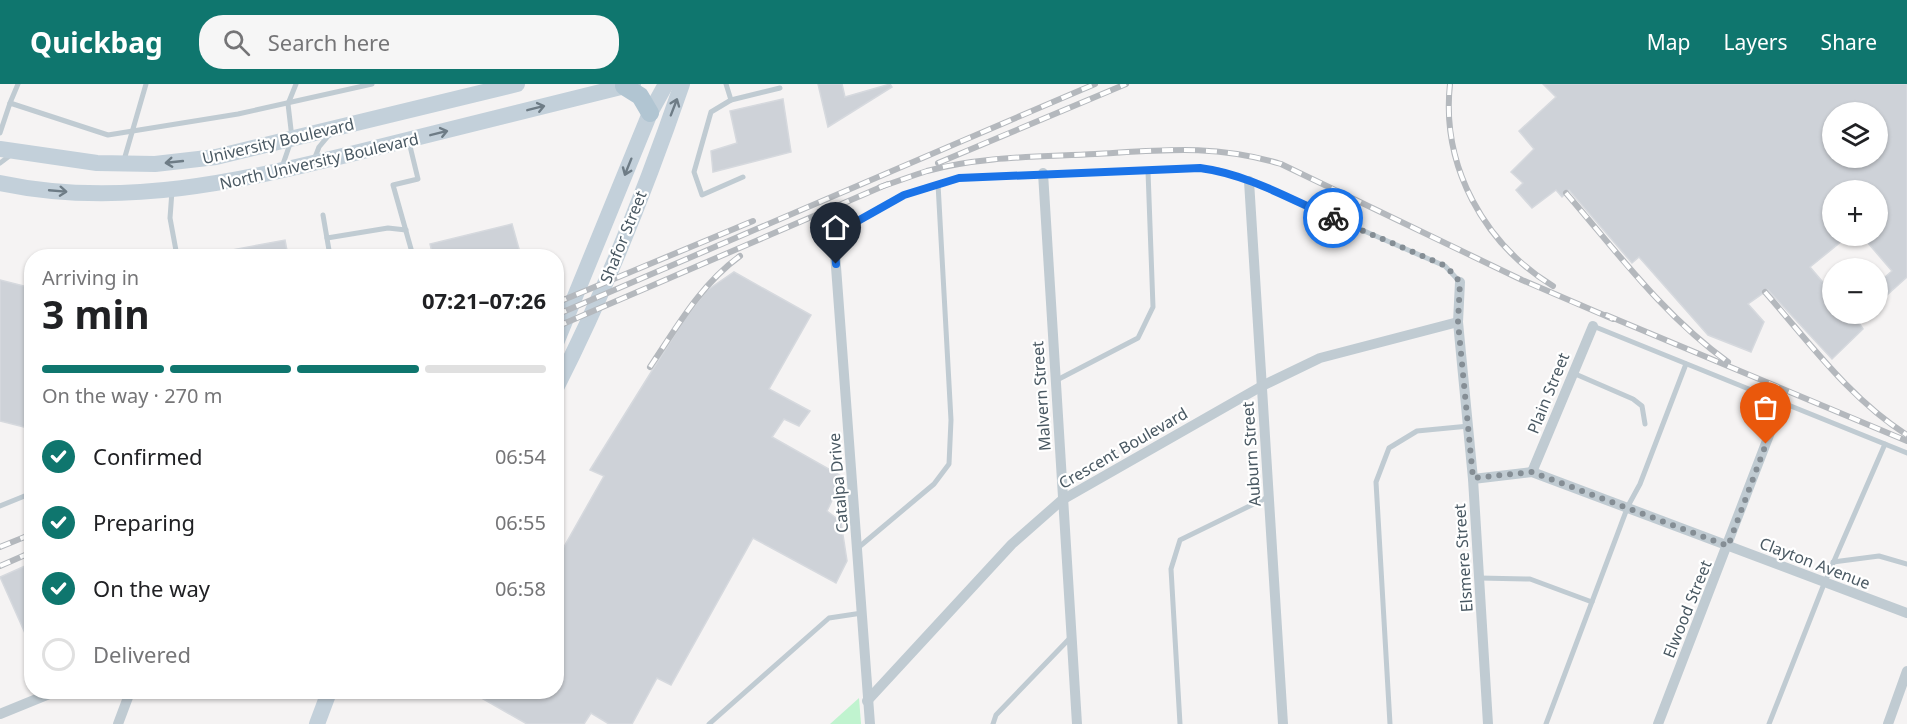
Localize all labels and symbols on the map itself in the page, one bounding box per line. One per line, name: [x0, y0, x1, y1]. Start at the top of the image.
one-way arrow: [669, 98, 680, 116]
one-way arrow: [526, 102, 545, 113]
street label: University Boulevard: [200, 113, 356, 169]
one-way arrow: [429, 126, 448, 138]
street label: North University Boulevard: [217, 127, 421, 195]
one-way arrow: [164, 156, 184, 167]
one-way arrow: [622, 157, 633, 176]
one-way arrow: [48, 186, 67, 197]
street label: Shafor Street: [594, 187, 652, 287]
courier: [1303, 188, 1363, 248]
pin: [810, 202, 861, 264]
street label: Malvern Street: [1026, 340, 1056, 452]
street label: Plain Street: [1522, 349, 1574, 437]
pin: [1740, 382, 1791, 444]
street label: Auburn Street: [1236, 401, 1266, 507]
street label: Crescent Boulevard: [1054, 402, 1192, 494]
street label: Catalpa Drive: [823, 432, 853, 534]
street label: Elsmere Street: [1448, 503, 1478, 613]
street label: Clayton Avenue: [1756, 532, 1874, 594]
street label: Elwood Street: [1657, 557, 1717, 661]

